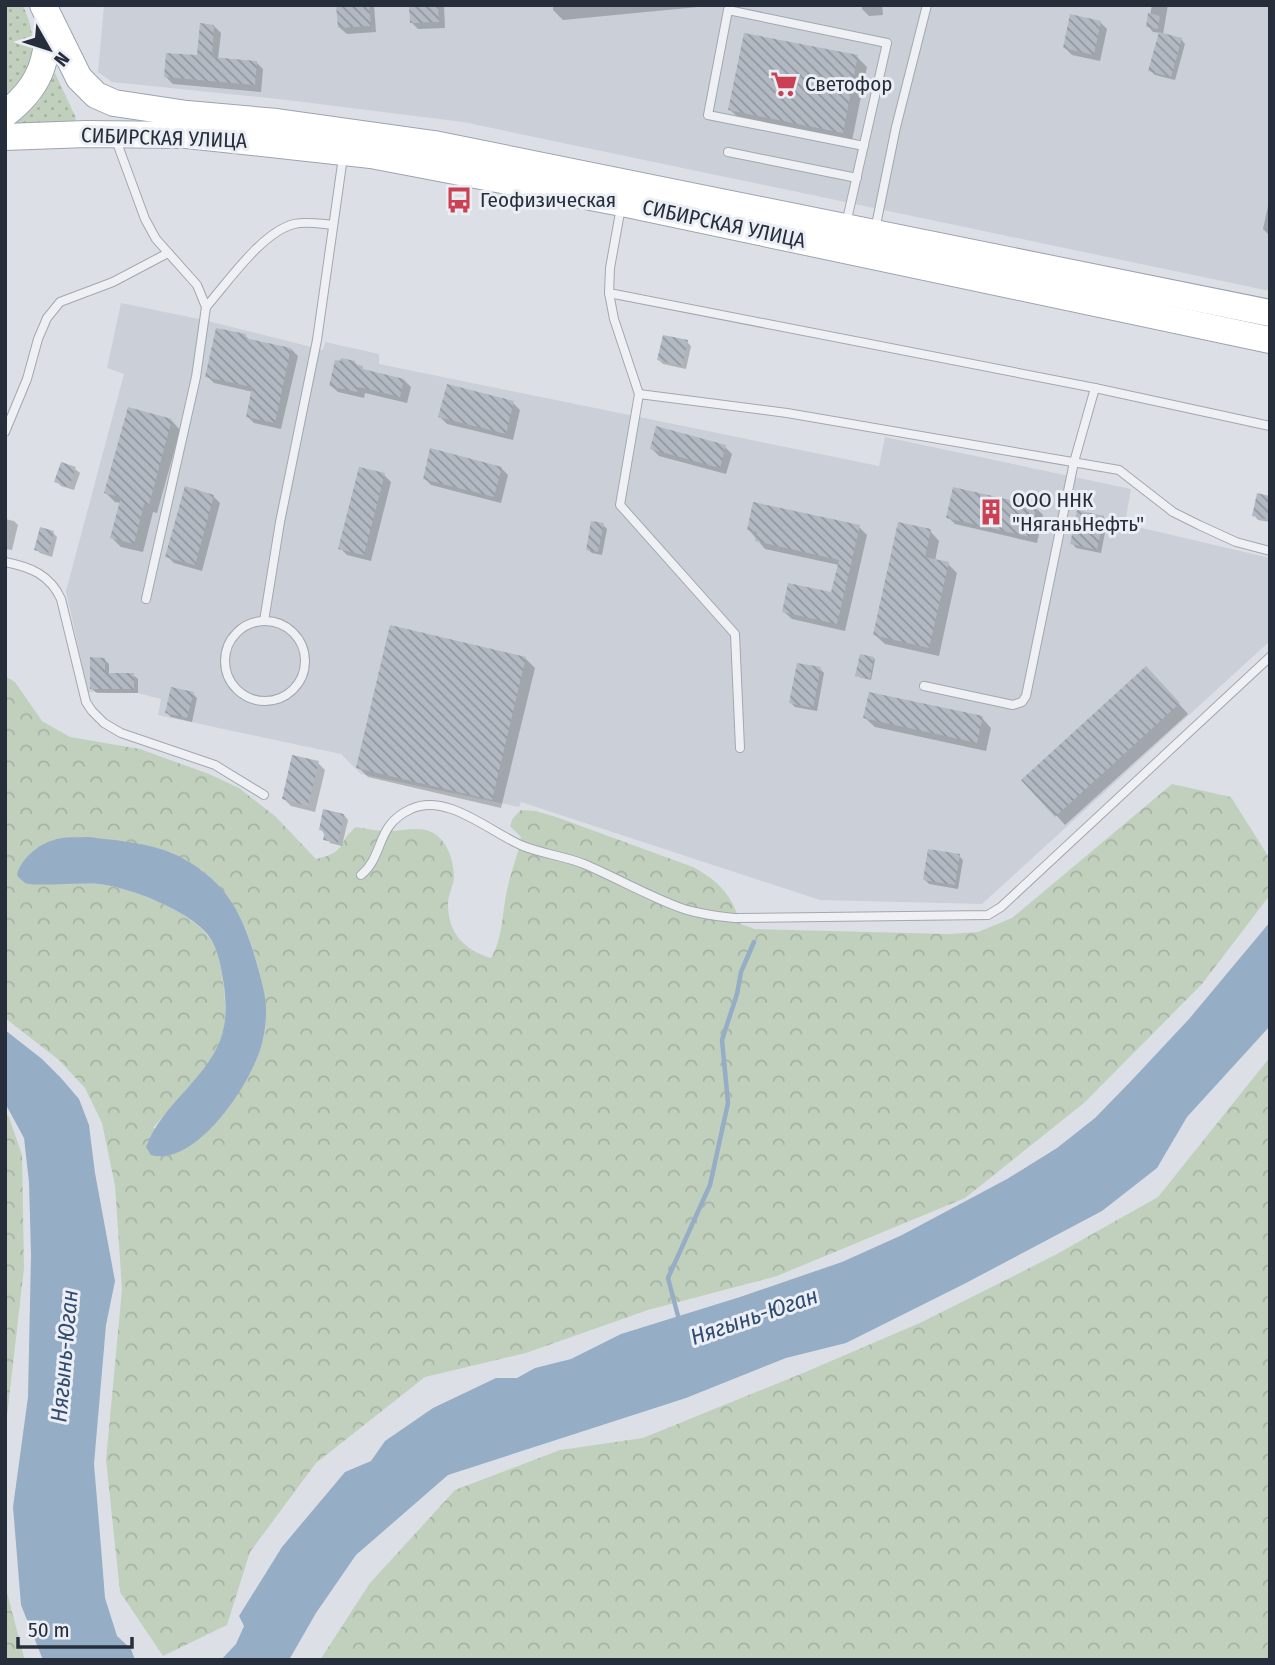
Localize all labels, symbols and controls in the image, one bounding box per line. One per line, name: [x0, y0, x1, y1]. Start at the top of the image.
north arrow: [14, 14, 84, 84]
text: N: [49, 48, 74, 71]
supermarket icon: Светофор: [769, 69, 799, 99]
place label: Светофор: [805, 71, 892, 97]
street label: СИБИРСКАЯ УЛИЦА: [81, 122, 247, 154]
bus stop icon: Геофизическая: [444, 185, 474, 215]
place label: Геофизическая: [480, 187, 616, 213]
street label: СИБИРСКАЯ УЛИЦА: [640, 194, 808, 254]
place label: ООО ННК "НяганьНефть": [1012, 487, 1144, 537]
building icon: ООО ННК "НяганьНефть": [976, 497, 1006, 527]
water label: Нягынь-Юган: [687, 1281, 821, 1351]
water label: Нягынь-Юган: [44, 1289, 84, 1423]
scale bar: [18, 1606, 131, 1650]
text: 50 m: [28, 1617, 70, 1643]

